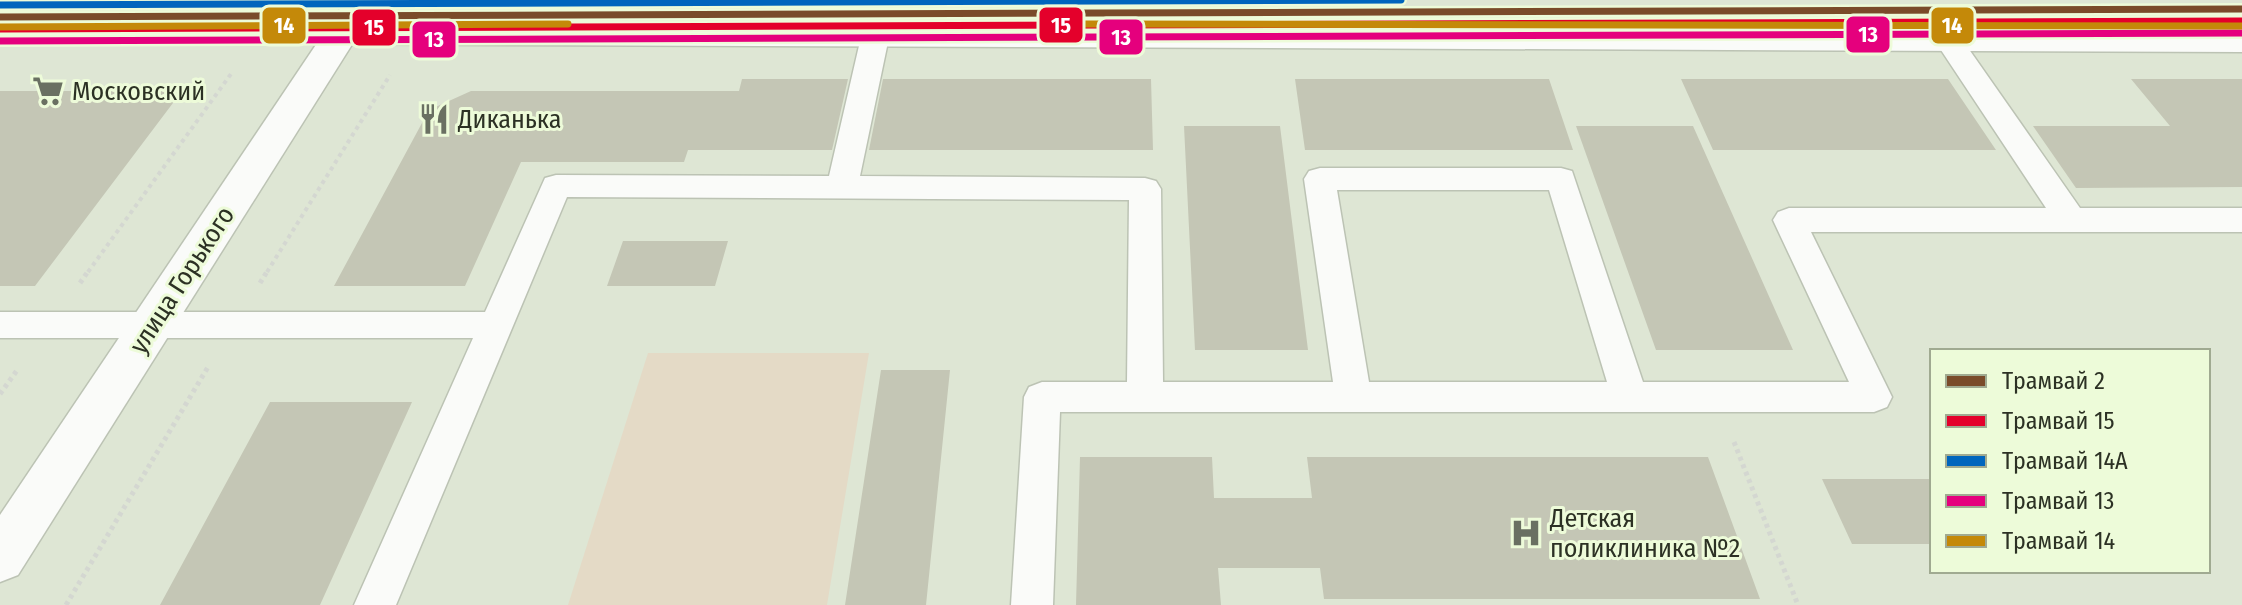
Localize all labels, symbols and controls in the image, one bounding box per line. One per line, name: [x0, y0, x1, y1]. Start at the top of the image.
line badge: 14: [261, 6, 307, 45]
line badge: 15: [1038, 6, 1084, 44]
line badge: 14: [1930, 6, 1975, 45]
line badge: 15: [351, 8, 397, 47]
text: 14: [274, 12, 294, 39]
text: 15: [1051, 12, 1071, 39]
text: 14: [1942, 12, 1962, 39]
text: 15: [364, 14, 384, 41]
line badge: 13: [1845, 15, 1891, 54]
line badge: 13: [1098, 18, 1144, 56]
line badge: 13: [411, 20, 457, 59]
text: 13: [1858, 21, 1878, 48]
text: 13: [1111, 24, 1131, 51]
text: 13: [424, 26, 444, 53]
supermarket icon: Московский: [31, 74, 65, 108]
place label: Московский: [72, 76, 205, 107]
restaurant icon: Диканька: [417, 102, 451, 136]
place label: Диканька: [457, 104, 561, 135]
street label: улица Горького: [123, 201, 241, 359]
legend: [1930, 349, 2210, 573]
text: Трамвай 2: [2002, 367, 2105, 395]
text: Трамвай 15: [2002, 407, 2115, 435]
text: Трамвай 14А: [2002, 447, 2128, 475]
text: Трамвай 13: [2002, 487, 2114, 515]
place label: Детская поликлиника №2: [1549, 503, 1740, 564]
hospital icon: Детская поликлиника №2: [1509, 516, 1543, 550]
text: Трамвай 14: [2002, 527, 2115, 555]

